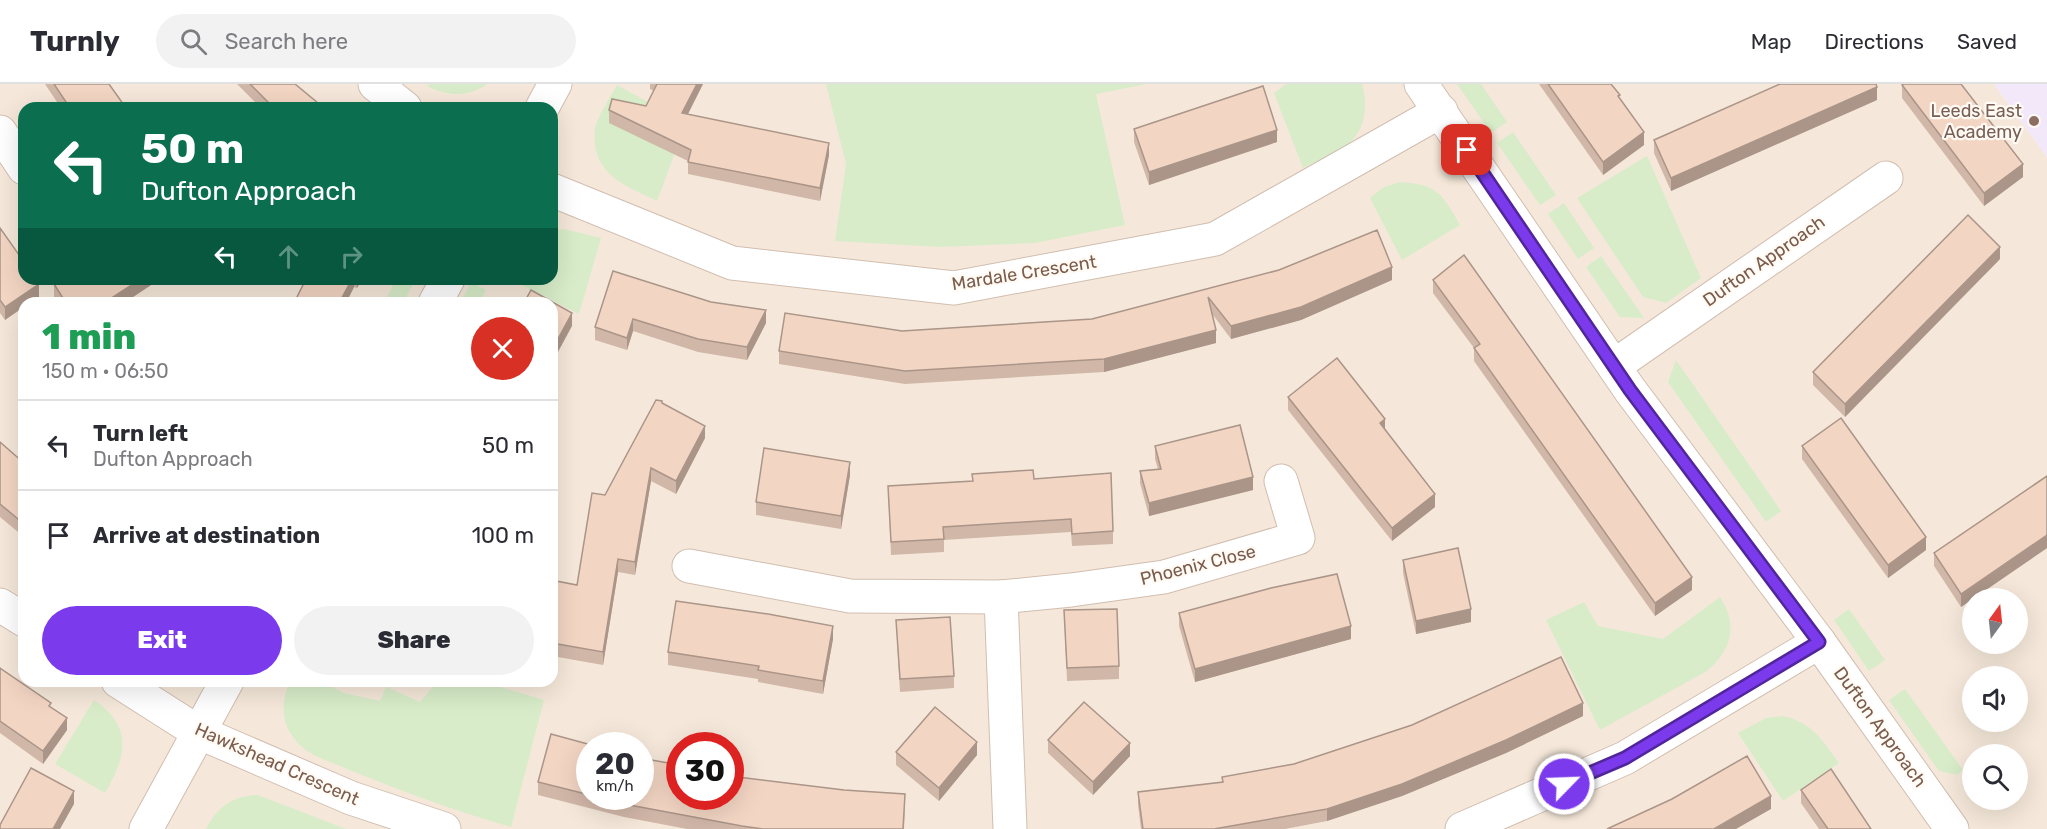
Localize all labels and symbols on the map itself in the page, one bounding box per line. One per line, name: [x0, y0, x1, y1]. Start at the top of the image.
place label: Leeds East Academy: [1931, 100, 2022, 143]
marker: Leeds East Academy: [2027, 114, 2041, 128]
pin: [1441, 124, 1492, 175]
street label: Dufton Approach: [1699, 211, 1829, 311]
street label: Mardale Crescent: [950, 251, 1098, 295]
street label: Phoenix Close: [1138, 540, 1258, 590]
north arrow: [1962, 588, 2028, 654]
street label: Dufton Approach: [1829, 662, 1931, 792]
street label: Hawkshead Crescent: [192, 718, 362, 810]
speed limit sign: 30: [666, 732, 744, 810]
position arrow: [1532, 752, 1596, 816]

